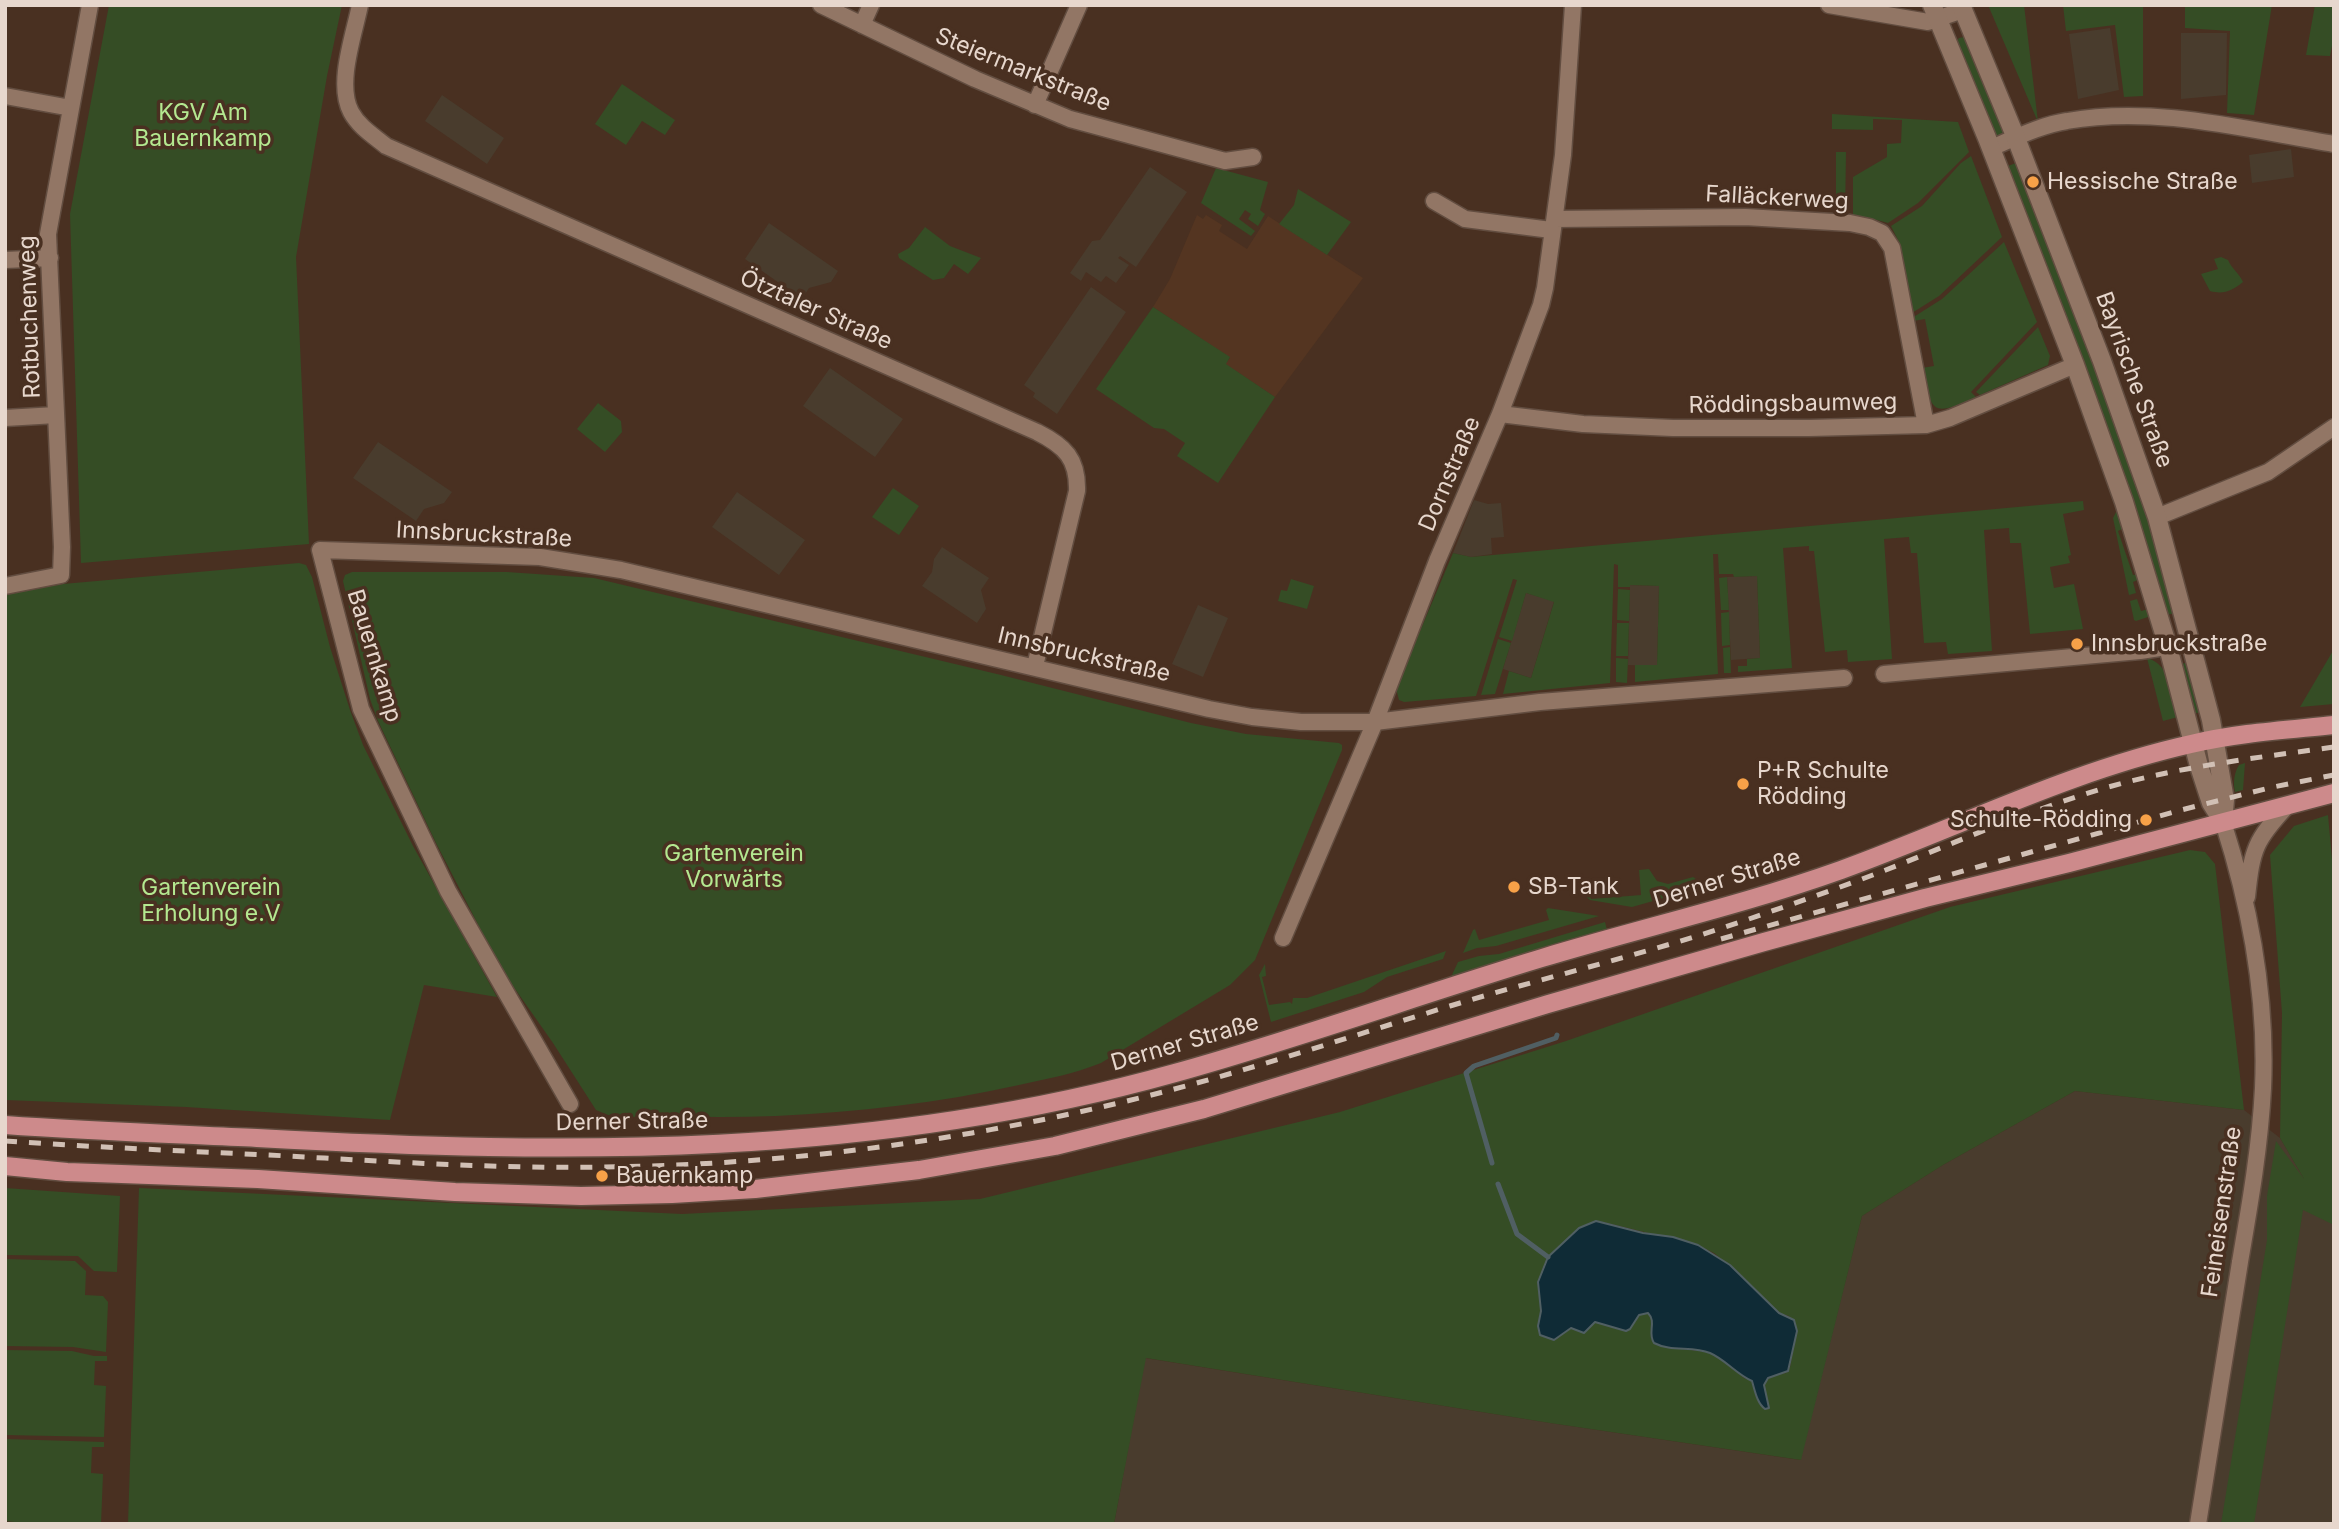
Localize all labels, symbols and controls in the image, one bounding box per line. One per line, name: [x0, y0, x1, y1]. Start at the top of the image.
street label: Steiermarkstraße: [931, 22, 1115, 118]
park label: KGV Am Bauernkamp: [134, 99, 272, 153]
place label: Hessische Straße: [2047, 168, 2238, 196]
marker: Hessische Straße: [2025, 174, 2041, 190]
street label: Falläckerweg: [1705, 180, 1849, 216]
street label: Rotbuchenweg: [13, 235, 47, 399]
street label: Ötztaler Straße: [736, 264, 896, 356]
street label: Bayrische Straße: [2089, 288, 2179, 472]
street label: Röddingsbaumweg: [1688, 388, 1898, 420]
street label: Dornstraße: [1413, 413, 1487, 535]
street label: Innsbruckstraße: [395, 517, 573, 553]
street label: Bauernkamp: [341, 586, 407, 726]
street label: Innsbruckstraße: [995, 622, 1173, 688]
place label: Innsbruckstraße: [2091, 630, 2267, 658]
marker: Innsbruckstraße: [2069, 636, 2085, 652]
place label: P+R Schulte Rödding: [1757, 757, 1889, 811]
marker: P+R Schulte Rödding: [1735, 776, 1751, 792]
place label: Schulte-Rödding: [1950, 806, 2132, 834]
marker: Schulte-Rödding: [2138, 812, 2154, 828]
park label: Gartenverein Vorwärts: [664, 840, 804, 894]
street label: Derner Straße: [1650, 843, 1804, 915]
place label: SB-Tank: [1528, 873, 1619, 901]
park label: Gartenverein Erholung e.V: [141, 874, 281, 928]
marker: SB-Tank: [1506, 879, 1522, 895]
street label: Derner Straße: [1108, 1009, 1262, 1077]
street label: Derner Straße: [555, 1107, 709, 1137]
street label: Feineisenstraße: [2196, 1125, 2248, 1299]
place label: Bauernkamp: [616, 1162, 753, 1190]
marker: Bauernkamp: [594, 1168, 610, 1184]

